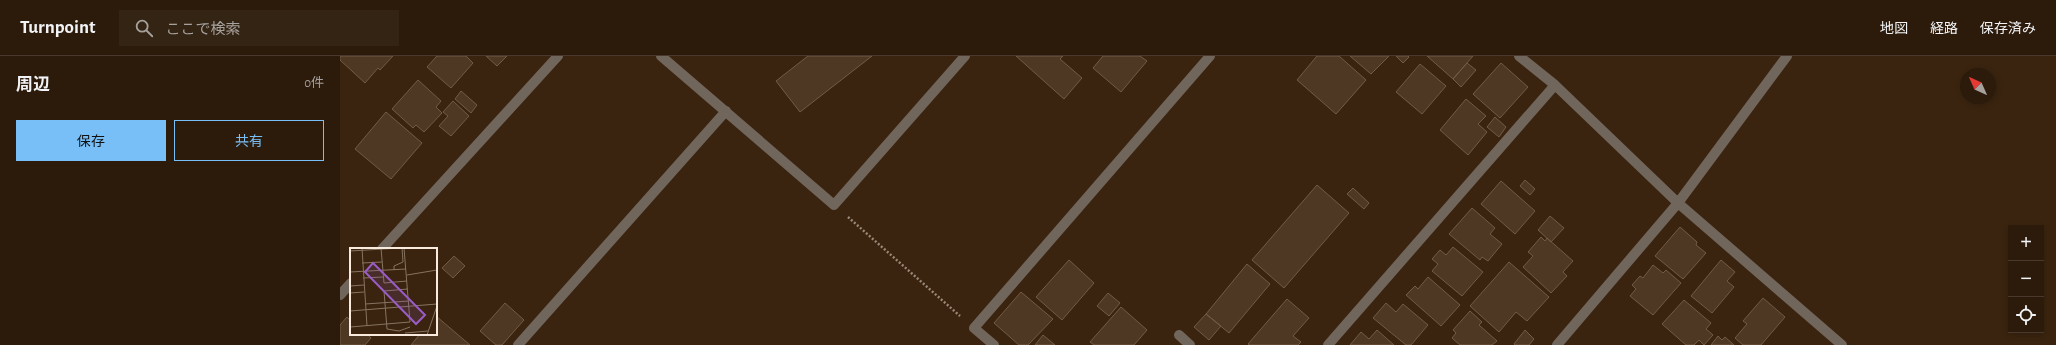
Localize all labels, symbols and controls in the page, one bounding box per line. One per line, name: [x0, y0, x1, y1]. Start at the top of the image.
search box: [119, 10, 399, 46]
icon: search: [133, 17, 155, 39]
text: Turnpoint: [20, 18, 95, 37]
text: ここで検索: [165, 22, 240, 37]
text: 地図: [1880, 22, 1908, 36]
text: 経路: [1930, 22, 1958, 36]
text: 保存済み: [1980, 22, 2036, 36]
north arrow: [1960, 68, 1996, 104]
text: 周辺: [16, 76, 50, 93]
text: 0件: [304, 77, 324, 90]
button: 保存: [16, 120, 166, 161]
button: 共有: [174, 120, 324, 161]
map controls: [2008, 225, 2044, 333]
button: +: [2008, 225, 2044, 261]
inset map: [350, 248, 437, 335]
button: −: [2008, 261, 2044, 297]
button: locate: [2008, 297, 2044, 333]

